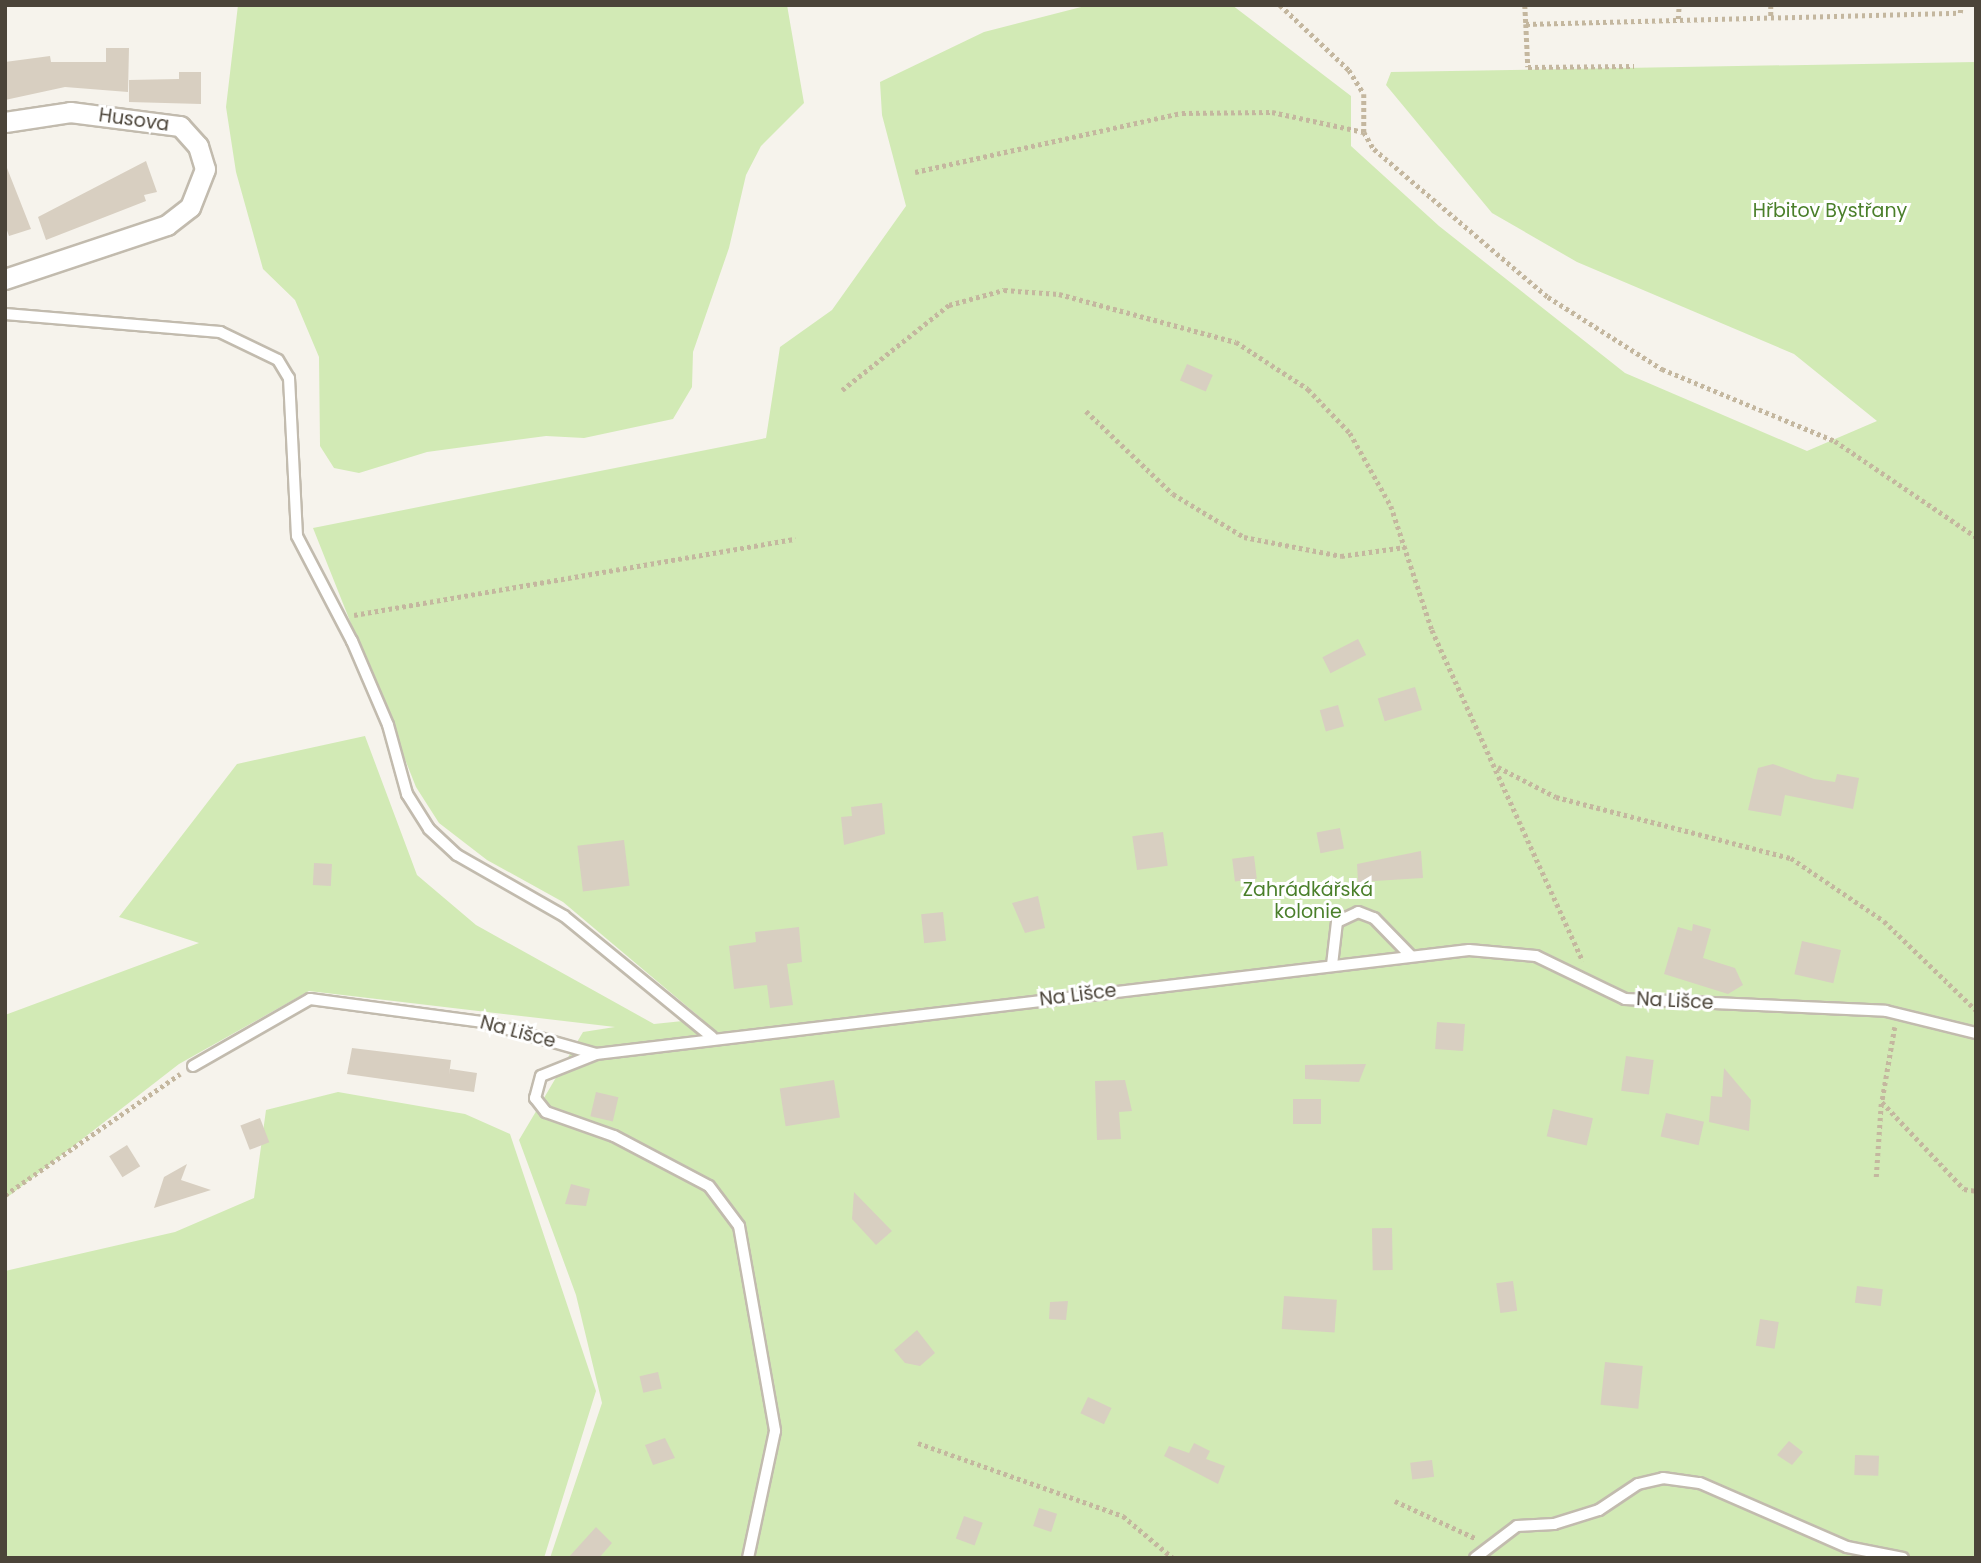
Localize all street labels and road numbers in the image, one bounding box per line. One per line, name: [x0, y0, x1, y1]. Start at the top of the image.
street label: Husova: [97, 104, 171, 136]
street label: Na Lišce: [1038, 979, 1118, 1011]
street label: Na Lišce: [1636, 988, 1714, 1014]
street label: Na Lišce: [478, 1011, 558, 1053]

